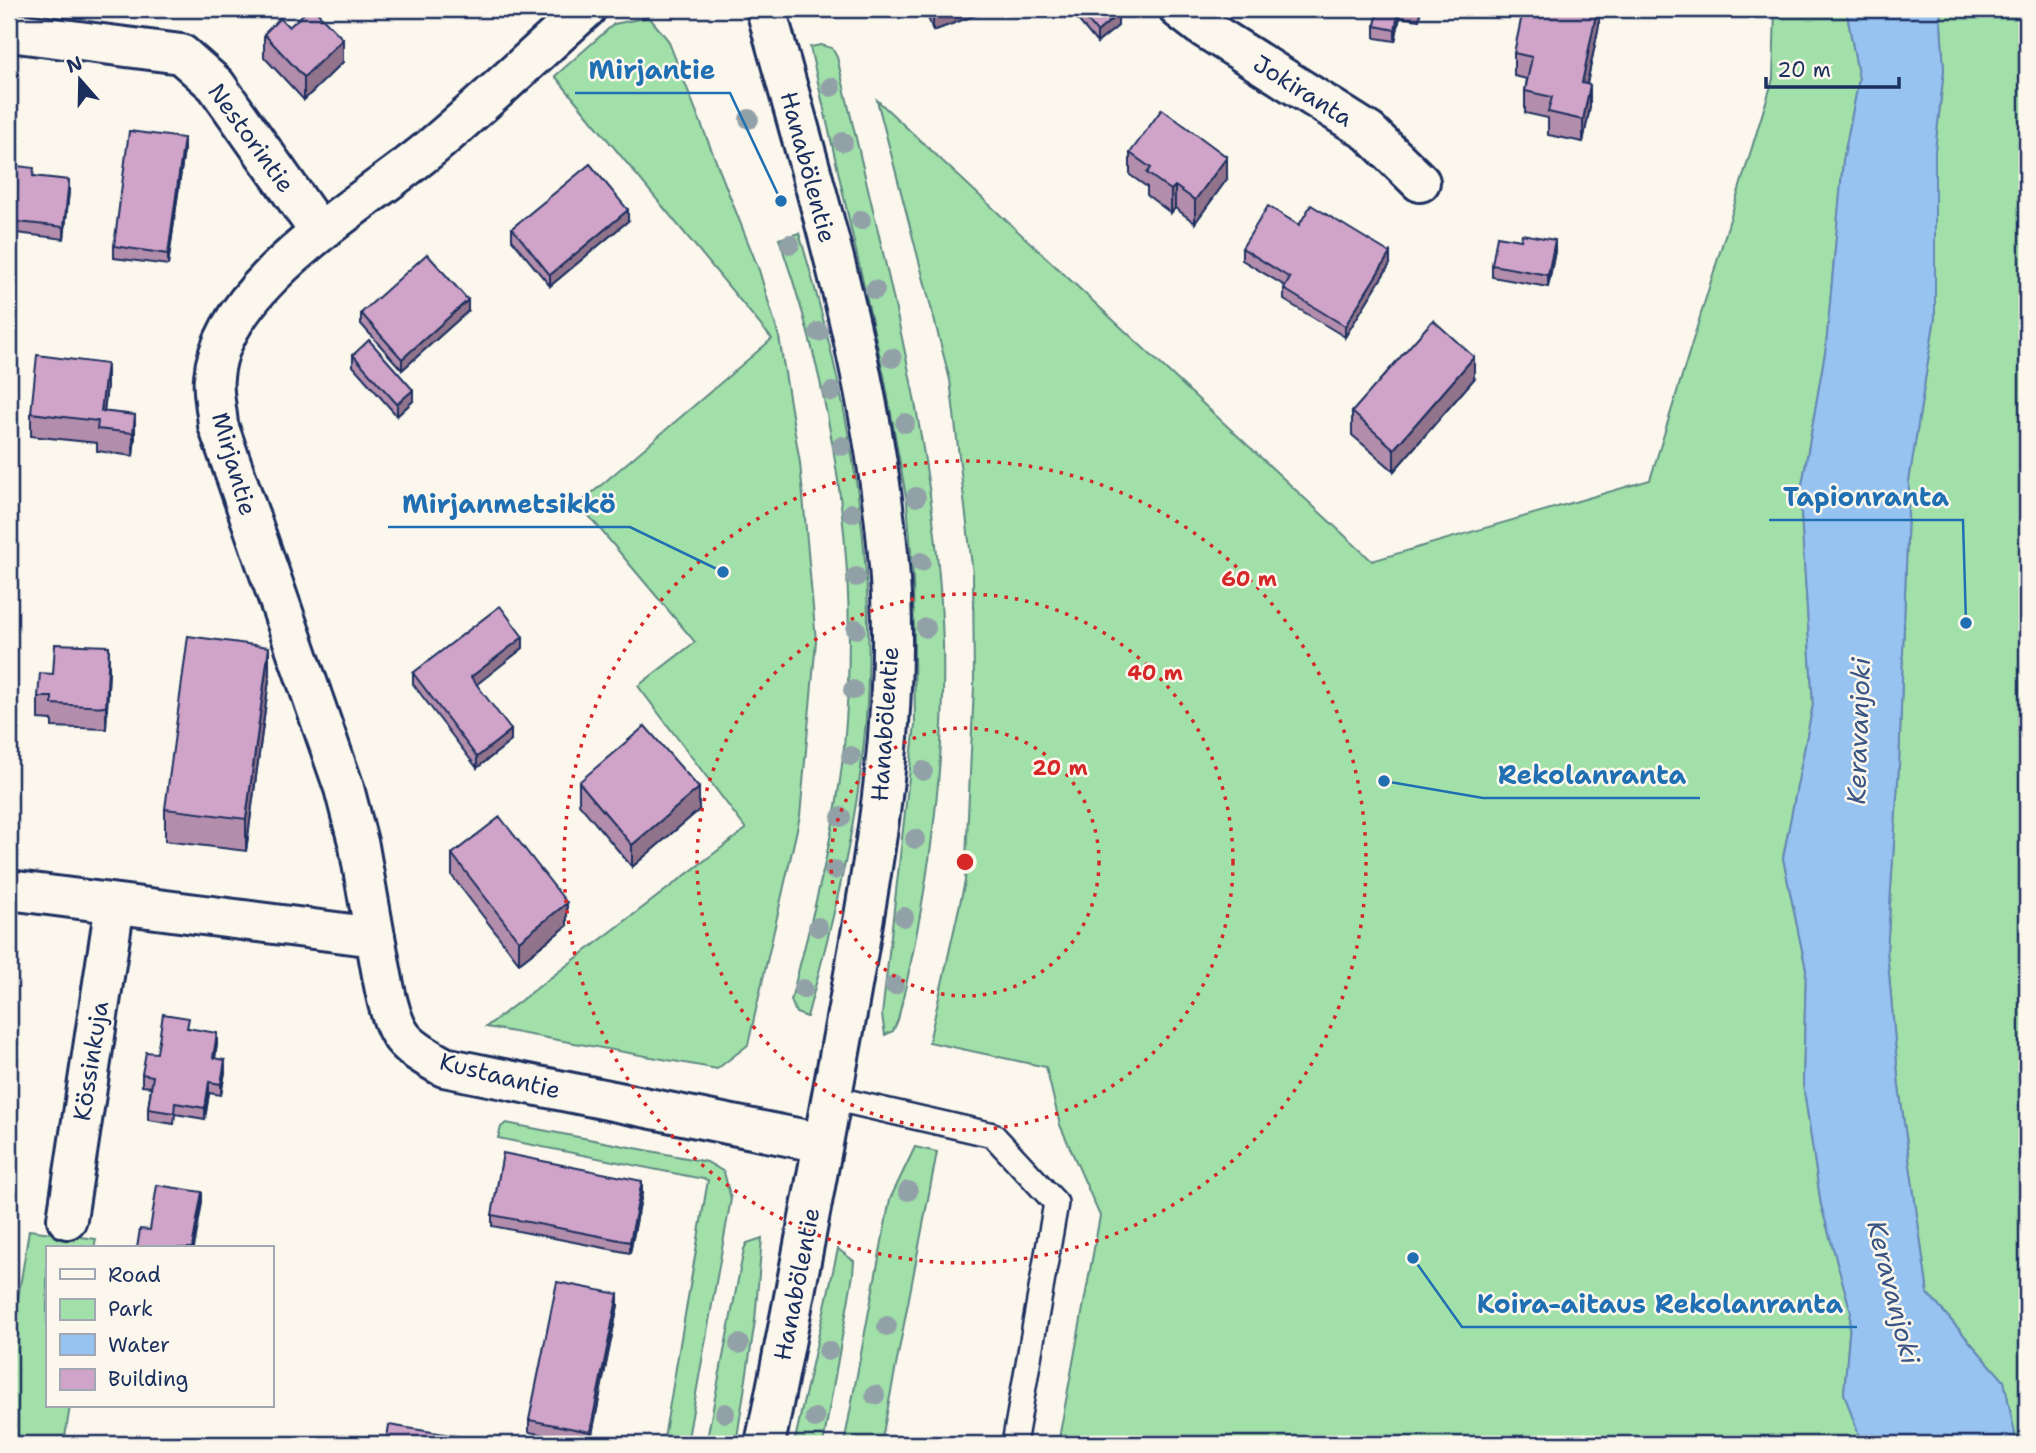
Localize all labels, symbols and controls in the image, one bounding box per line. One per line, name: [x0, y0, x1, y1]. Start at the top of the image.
north arrow: [46, 46, 116, 116]
callout: Mirjantie: [575, 46, 730, 93]
scale bar: [1766, 46, 1899, 90]
street label: Jokiranta: [1247, 48, 1359, 134]
text: N: [63, 50, 86, 79]
text: Mirjantie: [589, 52, 715, 87]
text: 20 m: [1777, 56, 1831, 84]
street label: Nestorintie: [200, 77, 302, 199]
street label: Hanabölentie: [772, 88, 844, 246]
street label: Mirjantie: [204, 409, 264, 519]
callout: Tapionranta: [1769, 473, 1963, 520]
text: Tapionranta: [1783, 479, 1949, 514]
callout: Mirjanmetsikkö: [388, 480, 630, 527]
text: Mirjanmetsikkö: [402, 486, 616, 521]
text: 60 m: [1221, 565, 1277, 593]
street label: Hanabölentie: [864, 645, 906, 803]
water label: Keravanjoki: [1838, 656, 1878, 805]
text: 40 m: [1127, 659, 1183, 687]
callout: Rekolanranta: [1483, 751, 1700, 798]
text: 20 m: [1032, 754, 1088, 782]
text: Rekolanranta: [1498, 757, 1686, 792]
centre of rings: [953, 850, 977, 874]
street label: Kössinkuja: [66, 999, 116, 1123]
street label: Kustaantie: [436, 1046, 564, 1106]
street label: Hanabölentie: [766, 1205, 828, 1363]
water label: Keravanjoki: [1859, 1217, 1929, 1368]
legend: [46, 1246, 273, 1408]
text: Road: [108, 1261, 161, 1289]
callout: Koira-aitaus Rekolanranta: [1462, 1280, 1857, 1327]
text: Koira-aitaus Rekolanranta: [1477, 1286, 1843, 1321]
text: Park: [108, 1295, 153, 1323]
text: Water: [108, 1331, 170, 1359]
text: Building: [108, 1365, 188, 1393]

